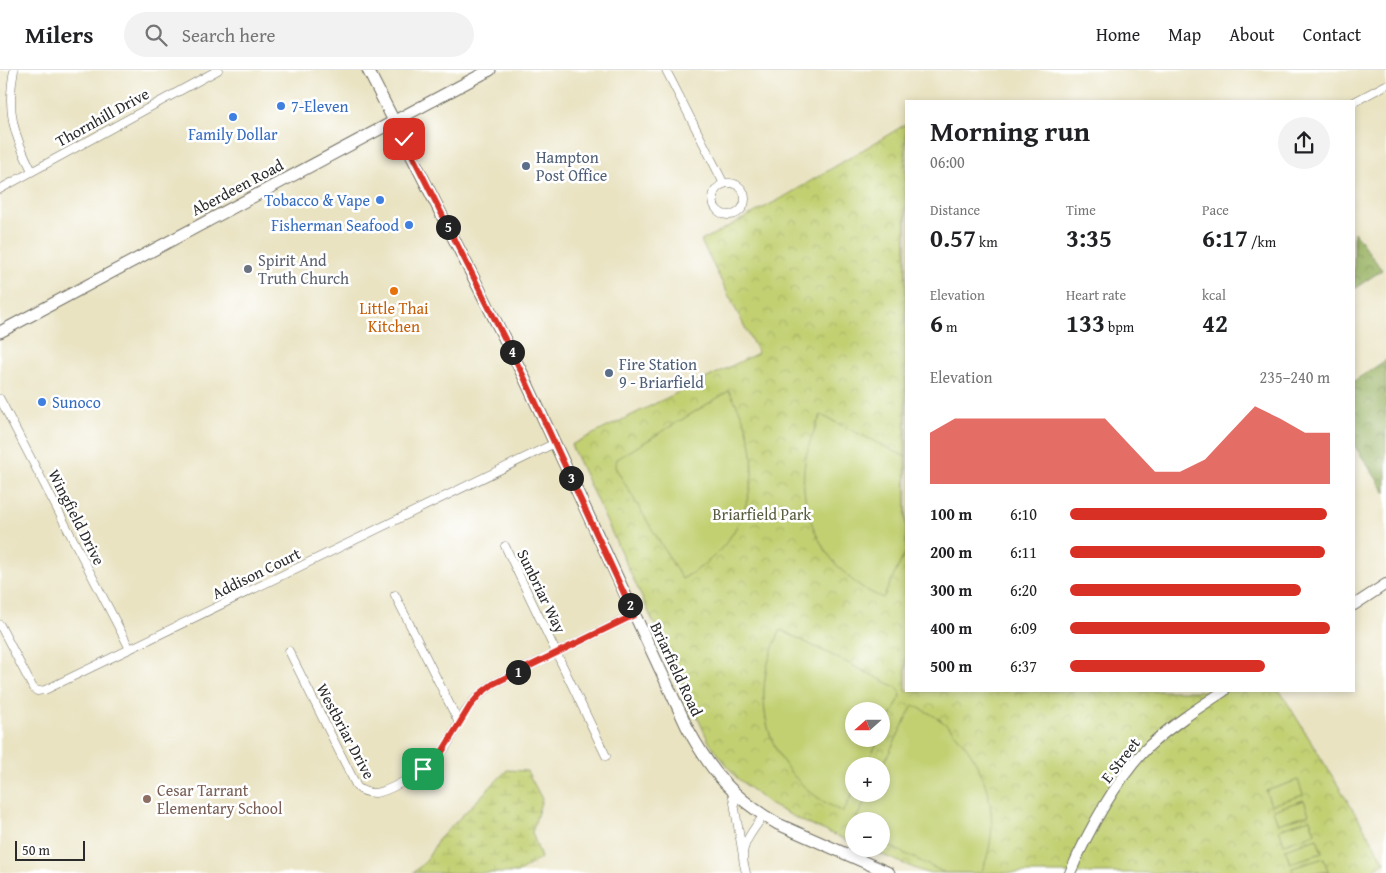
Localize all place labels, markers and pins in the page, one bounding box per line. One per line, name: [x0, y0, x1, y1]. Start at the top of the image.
place label: 7-Eleven: [291, 94, 348, 118]
marker: 7-Eleven: [275, 100, 287, 112]
marker: Family Dollar: [227, 111, 239, 123]
pin: [383, 118, 425, 160]
place label: Family Dollar: [188, 122, 278, 146]
place label: Hampton Post Office: [536, 145, 607, 187]
marker: Hampton Post Office: [520, 160, 532, 172]
place label: Tobacco & Vape: [264, 188, 370, 212]
marker: Tobacco & Vape: [374, 194, 386, 206]
place label: Fisherman Seafood: [271, 213, 399, 237]
pin: 5: [436, 214, 460, 240]
marker: Fisherman Seafood: [403, 219, 415, 231]
place label: Spirit And Truth Church: [258, 248, 349, 290]
marker: Spirit And Truth Church: [242, 263, 254, 275]
marker: Little Thai Kitchen: [388, 285, 400, 297]
place label: Little Thai Kitchen: [359, 296, 429, 338]
pin: 4: [500, 340, 524, 364]
place label: Fire Station 9 - Briarfield: [619, 352, 704, 394]
marker: Fire Station 9 - Briarfield: [603, 367, 615, 379]
place label: Sunoco: [52, 390, 101, 414]
marker: Sunoco: [36, 396, 48, 408]
pin: 3: [558, 466, 584, 490]
pin: 2: [618, 592, 642, 618]
pin: 1: [506, 660, 530, 684]
pin: [402, 748, 444, 790]
place label: Cesar Tarrant Elementary School: [157, 778, 283, 820]
marker: Cesar Tarrant Elementary School: [141, 793, 153, 805]

